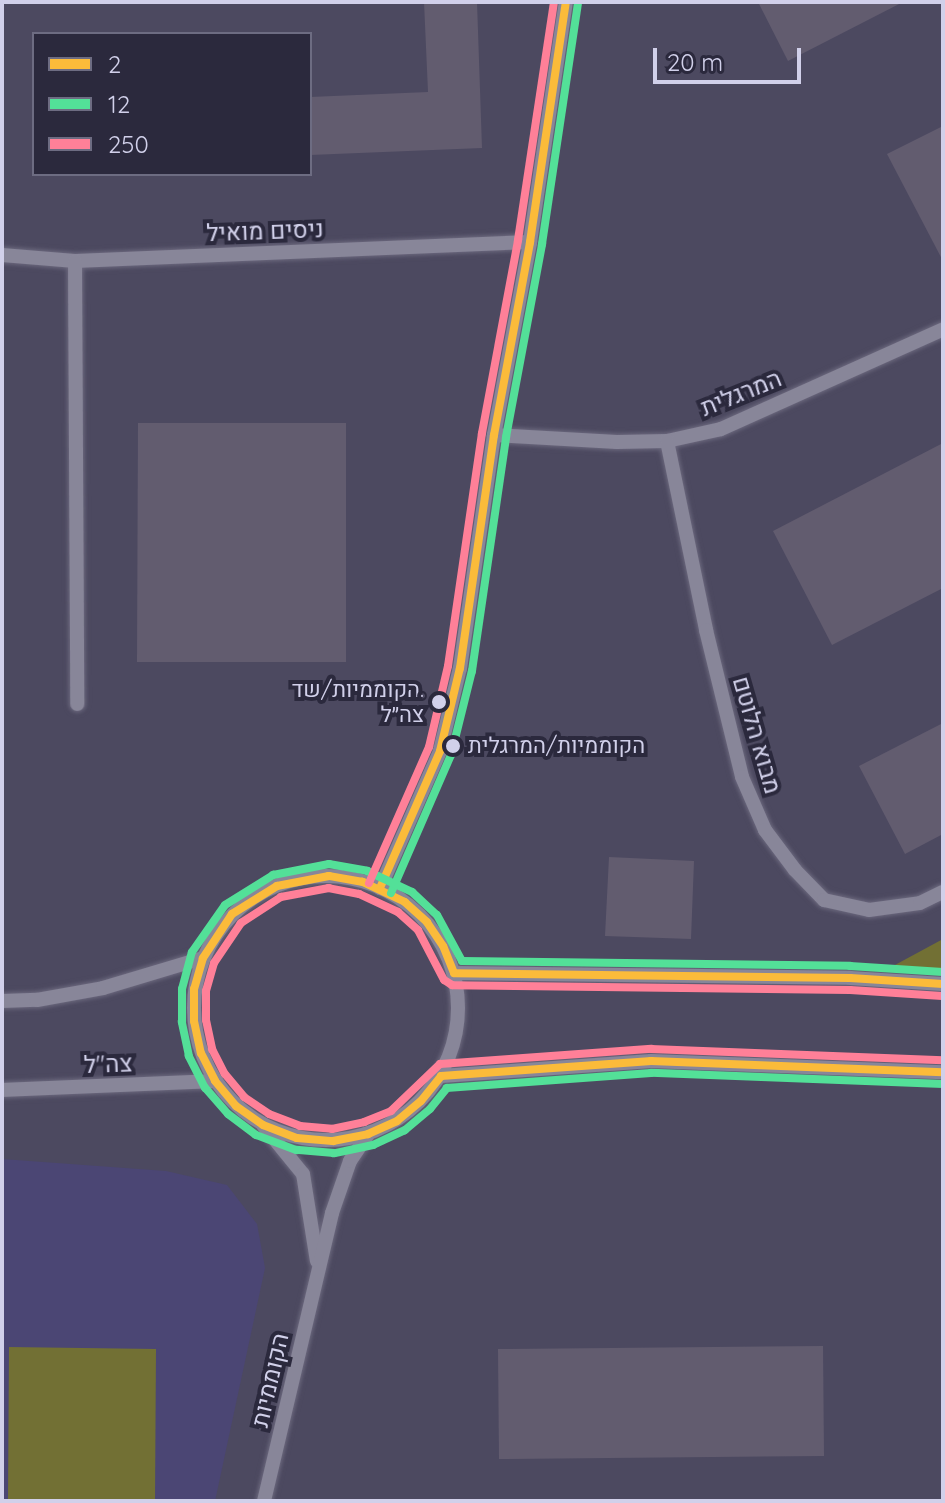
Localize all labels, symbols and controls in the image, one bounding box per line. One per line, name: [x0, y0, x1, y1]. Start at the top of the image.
legend: [32, 32, 312, 176]
scale bar: [657, 32, 805, 82]
text: 20 m: [667, 47, 723, 77]
text: 2: [108, 49, 121, 79]
text: 12: [108, 89, 130, 119]
text: 250: [108, 129, 149, 159]
street label: ניסים מואיל: [206, 215, 324, 247]
street label: המרגלית: [696, 364, 786, 422]
street label: מבוא הלוטם: [727, 673, 787, 797]
place label: הקוממיות/שד. צה״ל: [292, 676, 424, 728]
marker: הקוממיות/שד. צה״ל: [431, 694, 447, 710]
place label: הקוממיות/המרגלית: [468, 733, 645, 759]
marker: הקוממיות/המרגלית: [445, 738, 461, 754]
street label: צה"ל: [83, 1049, 133, 1079]
street label: הקוממיות: [245, 1330, 295, 1430]

